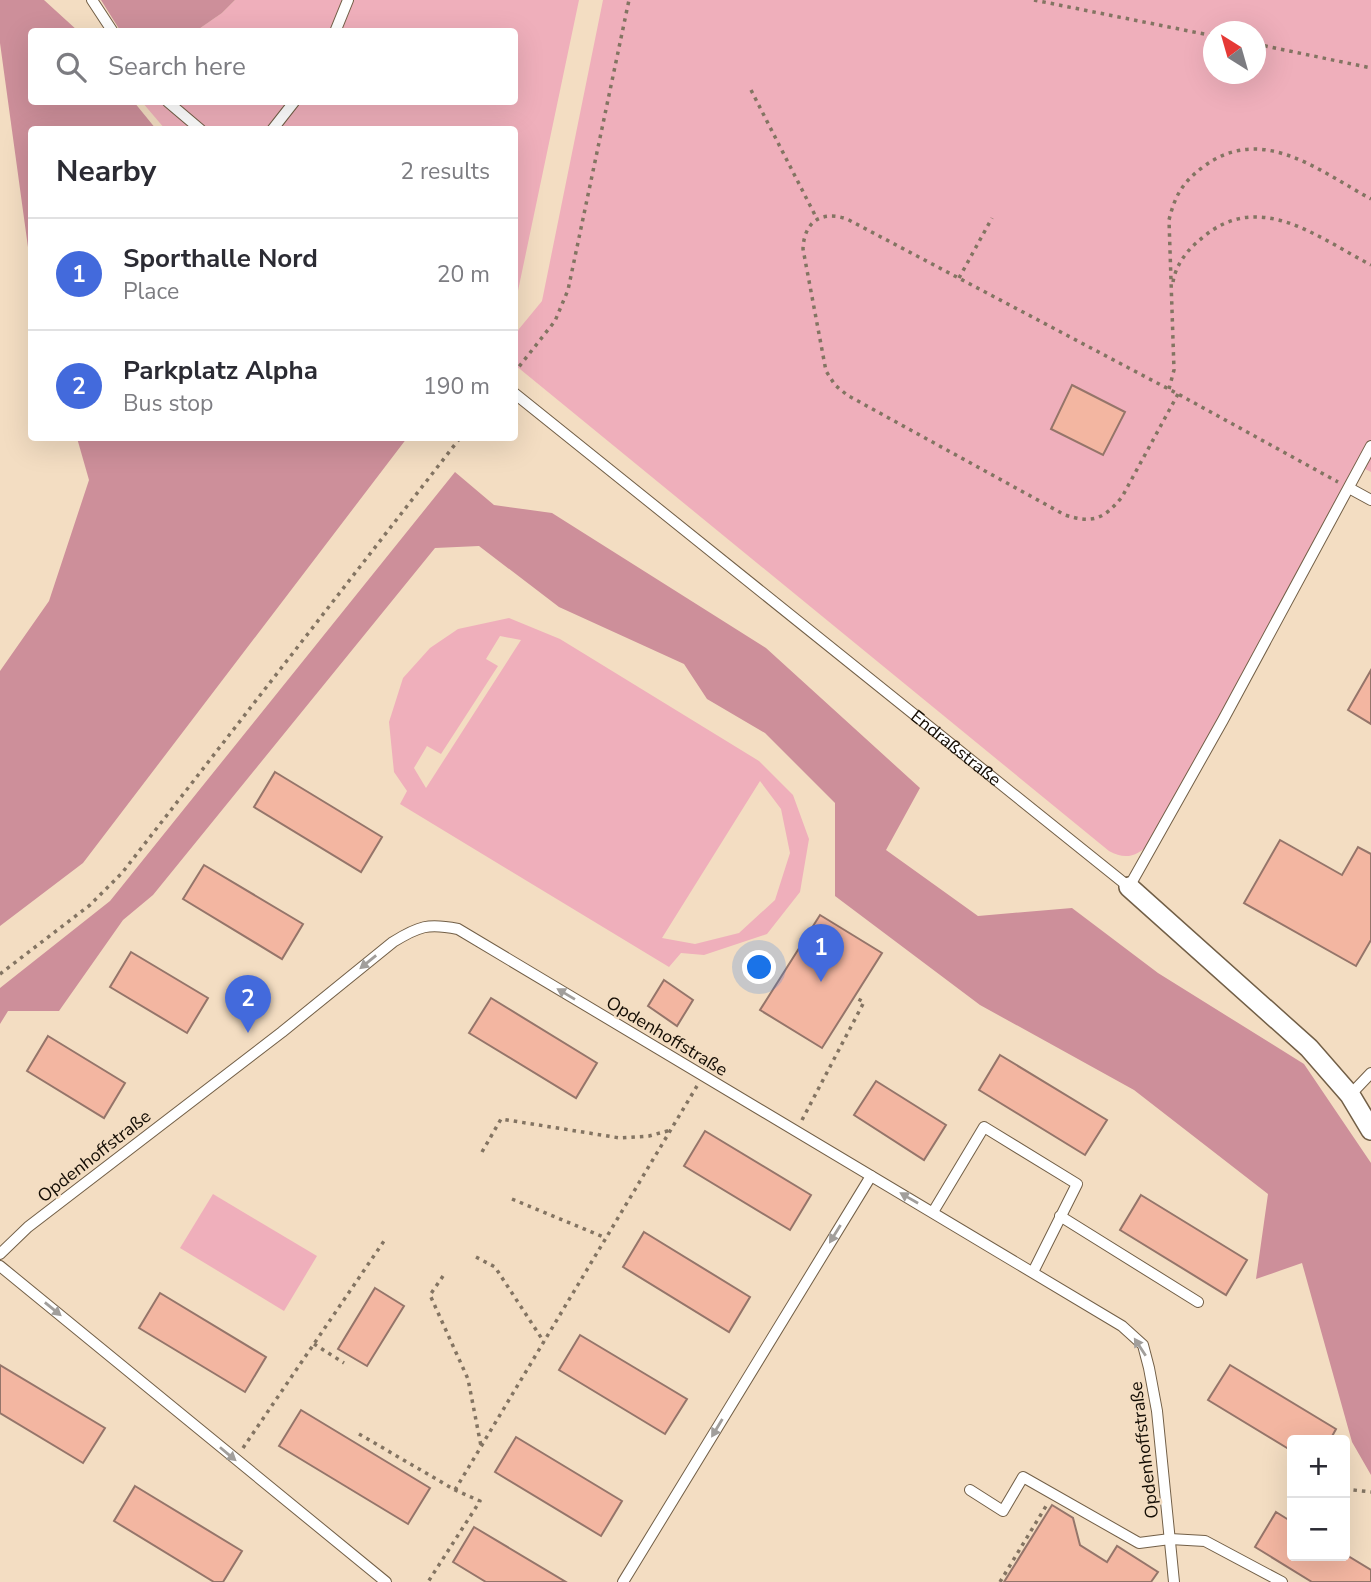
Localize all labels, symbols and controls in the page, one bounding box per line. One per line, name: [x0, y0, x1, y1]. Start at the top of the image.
north arrow: [1203, 21, 1266, 84]
search box: [28, 28, 518, 105]
icon: search: [52, 48, 90, 86]
text: Search here: [108, 49, 246, 84]
text: Nearby: [56, 151, 156, 192]
text: 2 results: [400, 156, 490, 187]
text: Sporthalle Nord: [123, 241, 318, 276]
text: 1: [72, 259, 86, 290]
text: 20 m: [437, 259, 490, 290]
text: Place: [123, 276, 179, 307]
text: Parkplatz Alpha: [123, 353, 318, 388]
text: 2: [72, 371, 86, 402]
text: 190 m: [423, 371, 490, 402]
text: Bus stop: [123, 388, 214, 419]
street label: Endraßstraße: [906, 704, 1006, 792]
pin: 1: [798, 924, 844, 982]
your location: [742, 950, 776, 984]
one-way arrow: [360, 954, 377, 969]
pin: 2: [225, 975, 271, 1033]
one-way arrow: [556, 988, 575, 1000]
street label: Opdenhoffstraße: [602, 990, 732, 1082]
street label: Opdenhoffstraße: [32, 1104, 156, 1208]
one-way arrow: [899, 1192, 919, 1204]
one-way arrow: [829, 1224, 842, 1243]
one-way arrow: [44, 1301, 61, 1316]
one-way arrow: [1133, 1337, 1146, 1357]
street label: Opdenhoffstraße: [1124, 1380, 1164, 1520]
one-way arrow: [710, 1418, 723, 1437]
map controls: [1287, 1435, 1350, 1561]
button: +: [1287, 1435, 1350, 1498]
one-way arrow: [220, 1446, 237, 1461]
button: −: [1287, 1498, 1350, 1561]

